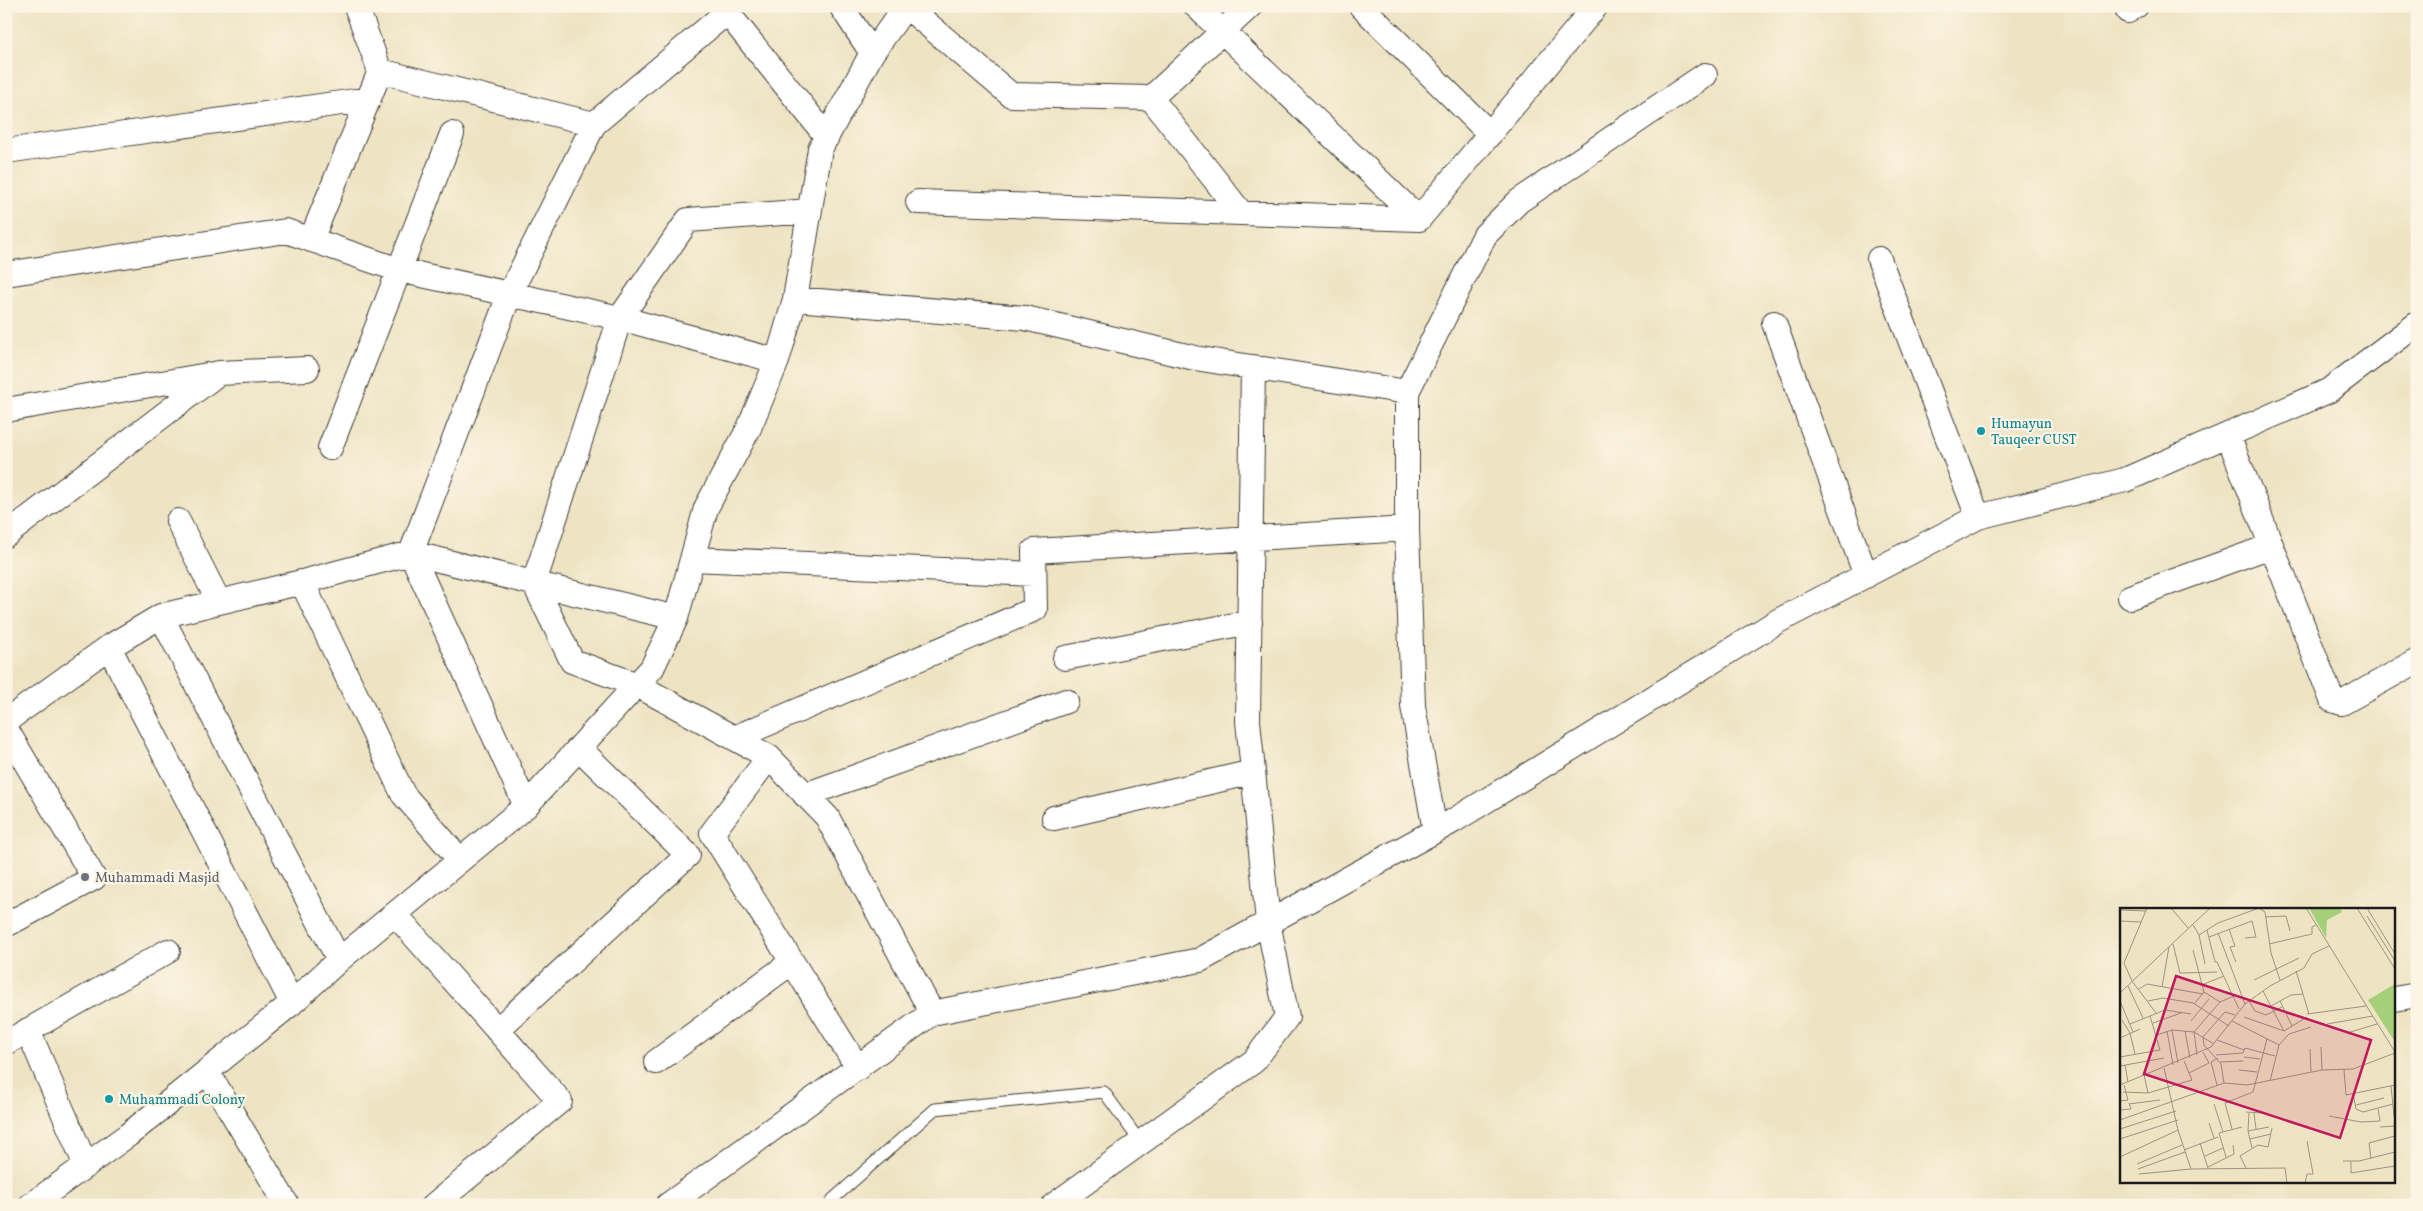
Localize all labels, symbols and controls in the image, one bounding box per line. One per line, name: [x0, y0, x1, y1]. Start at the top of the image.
place label: Humayun Tauqeer CUST: [1991, 415, 2077, 450]
marker: Humayun Tauqeer CUST: [1975, 425, 1987, 437]
place label: Muhammadi Masjid: [95, 869, 220, 888]
marker: Muhammadi Masjid: [79, 871, 91, 883]
inset map: [2120, 908, 2396, 1184]
place label: Muhammadi Colony: [119, 1091, 246, 1110]
marker: Muhammadi Colony: [103, 1093, 115, 1105]

